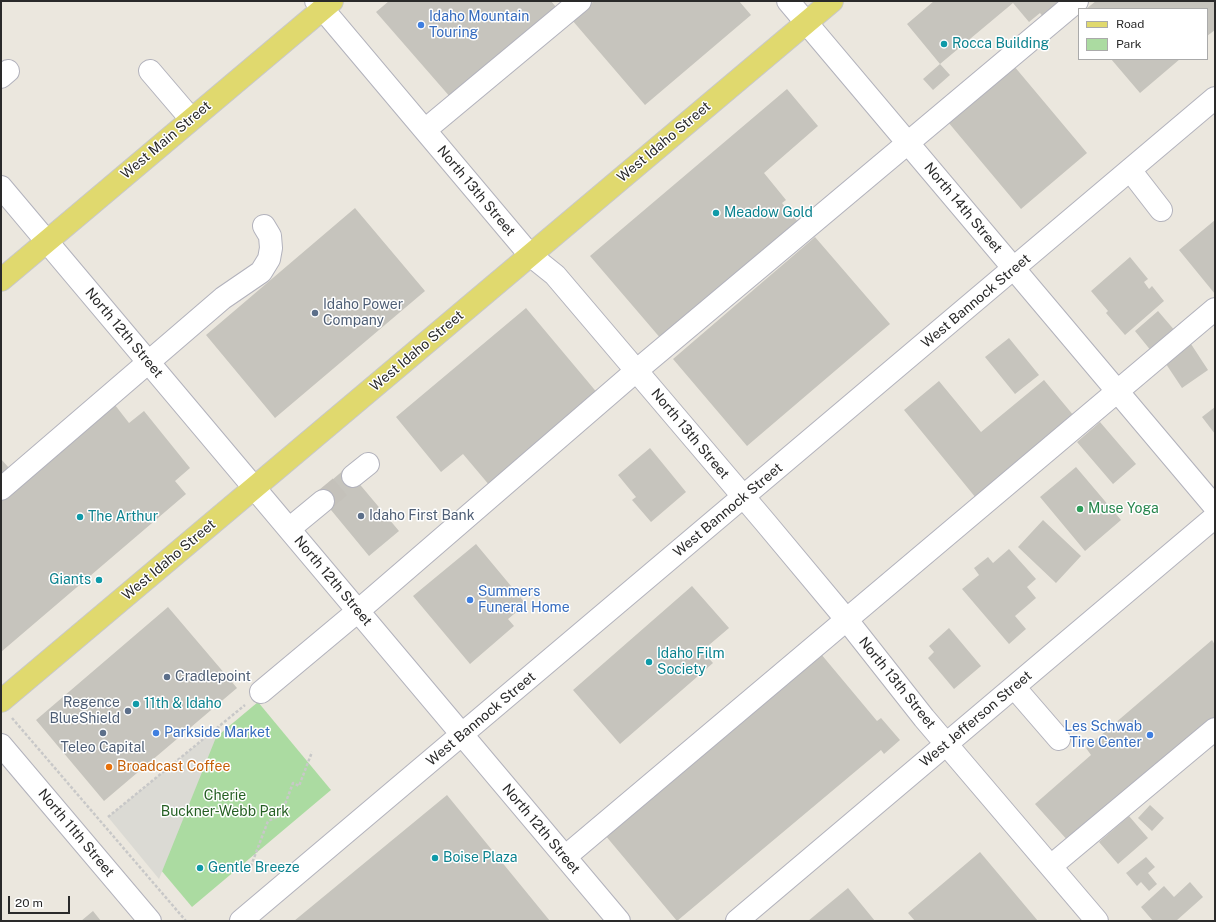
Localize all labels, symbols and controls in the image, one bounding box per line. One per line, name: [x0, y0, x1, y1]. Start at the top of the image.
legend: [1078, 8, 1208, 60]
place label: Idaho Mountain Touring: [429, 9, 529, 42]
text: Road: [1116, 17, 1144, 31]
marker: Idaho Mountain Touring: [416, 20, 426, 30]
place label: Rocca Building: [952, 36, 1049, 52]
text: Park: [1116, 37, 1142, 51]
marker: Rocca Building: [939, 39, 949, 49]
street label: West Main Street: [118, 97, 214, 183]
street label: West Idaho Street: [614, 98, 714, 186]
street label: North 13th Street: [433, 142, 519, 240]
street label: North 14th Street: [920, 159, 1006, 257]
place label: Meadow Gold: [724, 205, 813, 221]
marker: Meadow Gold: [711, 208, 721, 218]
street label: West Bannock Street: [918, 250, 1034, 352]
street label: North 12th Street: [81, 285, 167, 381]
place label: Idaho Power Company: [323, 297, 403, 330]
street label: West Idaho Street: [367, 307, 467, 395]
marker: Idaho Power Company: [310, 308, 320, 318]
street label: North 13th Street: [647, 385, 733, 483]
street label: West Bannock Street: [670, 459, 786, 561]
place label: Muse Yoga: [1088, 501, 1159, 517]
marker: Muse Yoga: [1075, 504, 1085, 514]
place label: Idaho First Bank: [369, 508, 474, 524]
place label: The Arthur: [88, 509, 158, 525]
marker: Idaho First Bank: [356, 511, 366, 521]
marker: The Arthur: [75, 512, 85, 522]
street label: West Idaho Street: [119, 516, 219, 604]
street label: North 12th Street: [290, 533, 376, 629]
place label: Giants: [49, 572, 91, 588]
marker: Giants: [94, 575, 104, 585]
place label: Summers Funeral Home: [478, 584, 570, 616]
marker: Summers Funeral Home: [465, 595, 475, 605]
street label: North 13th Street: [855, 634, 939, 732]
place label: Idaho Film Society: [657, 646, 725, 678]
marker: Idaho Film Society: [644, 657, 654, 667]
street label: West Jefferson Street: [917, 667, 1035, 771]
street label: West Bannock Street: [423, 668, 539, 770]
place label: Cradlepoint: [175, 669, 251, 685]
marker: Cradlepoint: [162, 672, 172, 682]
place label: Regence BlueShield: [49, 695, 120, 728]
place label: 11th & Idaho: [144, 696, 222, 712]
marker: 11th & Idaho: [131, 699, 141, 709]
marker: Regence BlueShield: [123, 706, 133, 716]
place label: Les Schwab Tire Center: [1064, 719, 1142, 752]
place label: Parkside Market: [164, 725, 270, 741]
marker: Teleo Capital: [98, 728, 108, 738]
marker: Parkside Market: [151, 728, 161, 738]
marker: Les Schwab Tire Center: [1145, 730, 1155, 740]
place label: Teleo Capital: [61, 740, 145, 756]
place label: Broadcast Coffee: [117, 759, 230, 775]
marker: Broadcast Coffee: [104, 762, 114, 772]
street label: North 12th Street: [498, 781, 584, 877]
street label: North 11th Street: [34, 786, 118, 880]
park label: Cherie Buckner-Webb Park: [161, 788, 289, 820]
place label: Boise Plaza: [443, 850, 518, 866]
marker: Boise Plaza: [430, 853, 440, 863]
place label: Gentle Breeze: [208, 860, 300, 876]
marker: Gentle Breeze: [195, 863, 205, 873]
scale bar: [10, 888, 72, 914]
text: 20 m: [15, 896, 43, 910]

